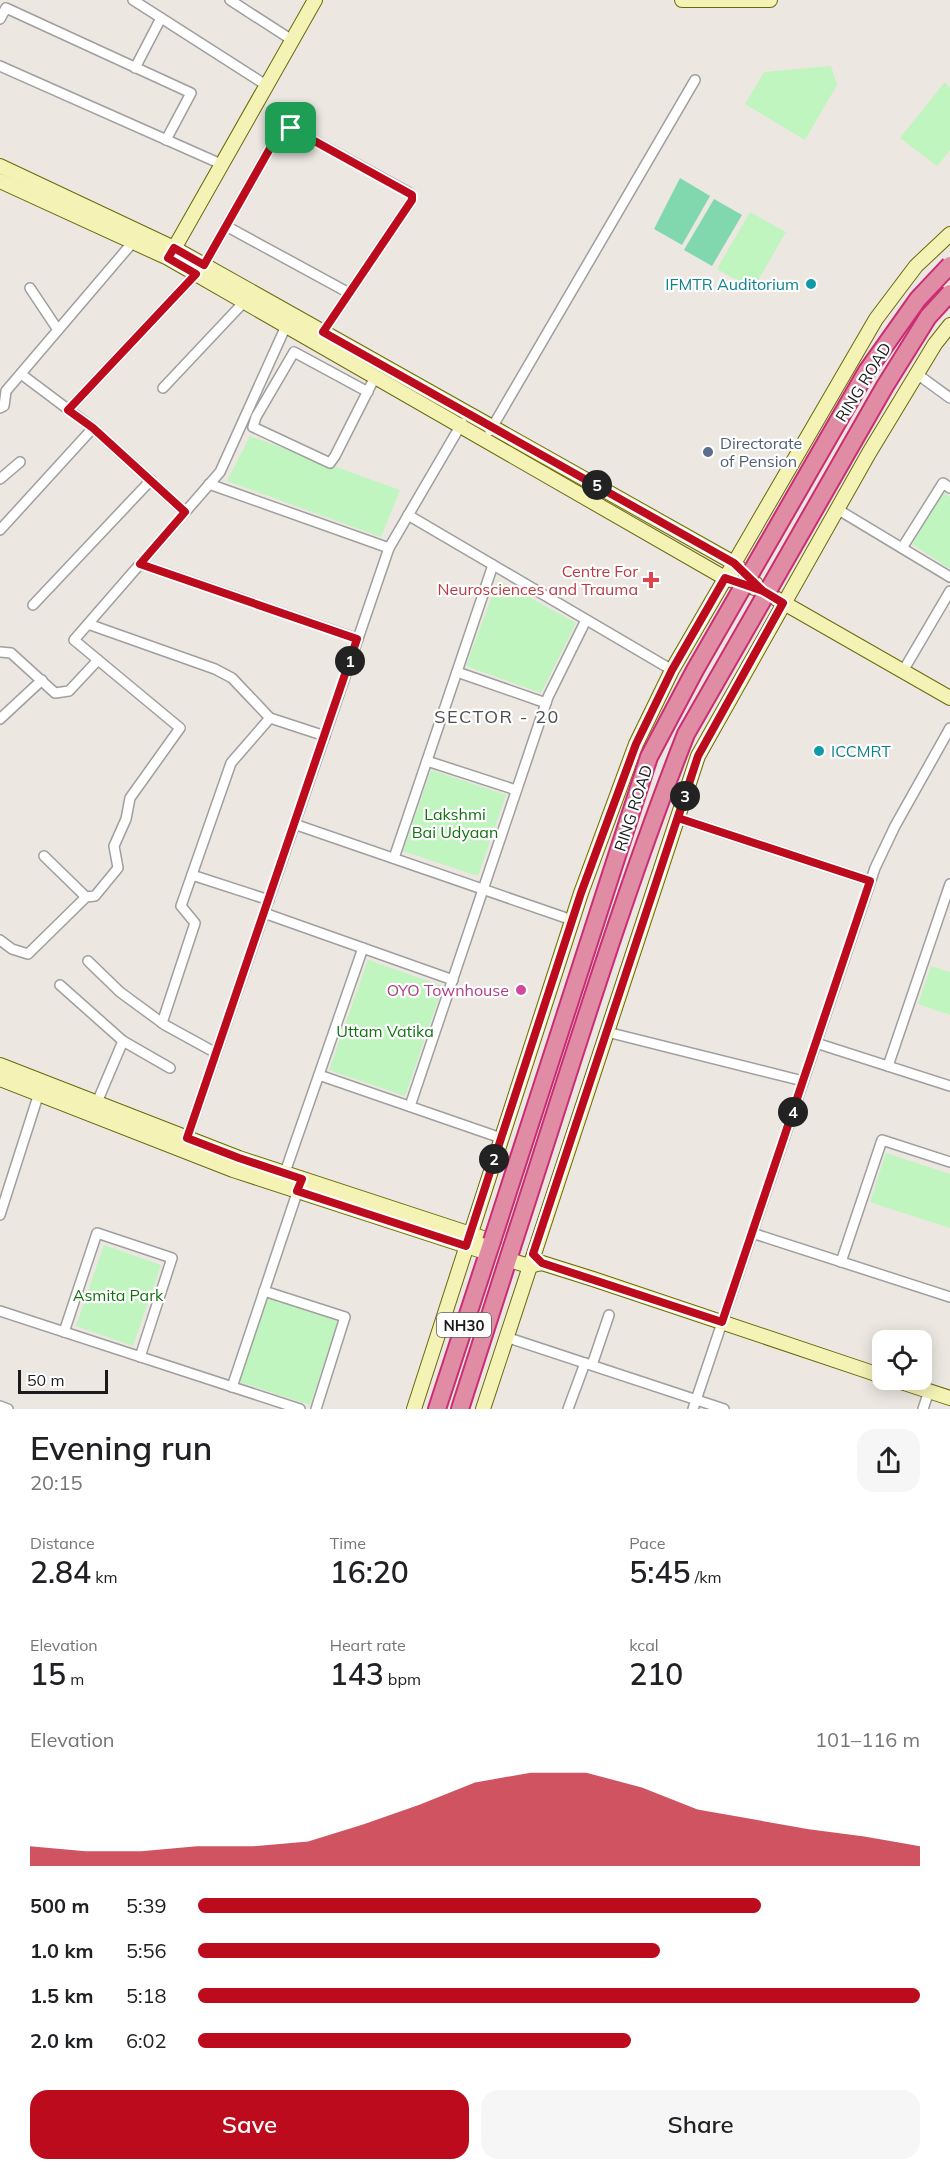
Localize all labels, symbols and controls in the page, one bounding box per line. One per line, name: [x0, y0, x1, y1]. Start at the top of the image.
pin: [265, 102, 316, 153]
icon: arrive: [274, 111, 307, 144]
place label: IFMTR Auditorium: [665, 274, 799, 294]
marker: IFMTR Auditorium: [804, 277, 818, 291]
street label: RING ROAD: [831, 339, 895, 425]
place label: Directorate of Pension: [720, 433, 802, 471]
marker: Directorate of Pension: [701, 445, 715, 459]
pin: 5: [582, 470, 612, 500]
text: 5: [592, 475, 602, 495]
place label: Centre For Neurosciences and Trauma: [438, 561, 638, 599]
marker: Centre For Neurosciences and Trauma: [642, 571, 660, 589]
pin: 1: [335, 646, 365, 676]
text: 1: [345, 651, 355, 671]
district label: SECTOR - 20: [434, 705, 560, 728]
place label: ICCMRT: [831, 741, 891, 761]
marker: ICCMRT: [812, 744, 826, 758]
street label: RING ROAD: [610, 762, 656, 854]
pin: 3: [670, 781, 700, 811]
text: 3: [680, 786, 690, 806]
park label: Lakshmi Bai Udyaan: [412, 804, 498, 842]
place label: OYO Townhouse: [387, 980, 509, 1000]
marker: OYO Townhouse: [514, 983, 528, 997]
park label: Uttam Vatika: [336, 1021, 434, 1041]
pin: 4: [778, 1097, 808, 1127]
text: 4: [788, 1102, 798, 1122]
pin: 2: [479, 1144, 509, 1174]
text: 2: [489, 1149, 499, 1169]
park label: Asmita Park: [73, 1285, 164, 1305]
road number: NH30: [437, 1313, 491, 1337]
map controls: [872, 1330, 932, 1390]
button: locate: [872, 1330, 932, 1390]
scale bar: [18, 1367, 108, 1394]
text: 50 m: [27, 1370, 64, 1390]
text: Evening run: [30, 1427, 212, 1468]
button: share: [857, 1429, 920, 1492]
text: 20:15: [30, 1470, 83, 1495]
text: Distance: [30, 1533, 95, 1553]
text: Time: [330, 1533, 366, 1553]
text: Pace: [629, 1533, 665, 1553]
text: 2.84: [30, 1553, 91, 1591]
text: 16:20: [330, 1553, 409, 1591]
text: 5:45: [629, 1553, 690, 1591]
text: km: [91, 1567, 118, 1587]
text: /km: [690, 1567, 721, 1587]
text: Elevation: [30, 1635, 98, 1655]
text: Heart rate: [330, 1635, 406, 1655]
text: kcal: [629, 1635, 659, 1655]
text: 15: [30, 1655, 66, 1693]
text: 143: [330, 1655, 384, 1693]
text: 210: [629, 1655, 683, 1693]
text: m: [66, 1669, 84, 1689]
text: bpm: [384, 1669, 421, 1689]
text: Elevation: [30, 1727, 115, 1752]
text: 101–116 m: [815, 1727, 920, 1752]
text: 500 m: [30, 1893, 89, 1918]
text: 5:39: [126, 1893, 167, 1918]
text: 1.0 km: [30, 1938, 93, 1963]
text: 5:56: [126, 1938, 167, 1963]
text: 1.5 km: [30, 1983, 93, 2008]
text: 5:18: [126, 1983, 167, 2008]
text: 2.0 km: [30, 2028, 93, 2053]
text: 6:02: [126, 2028, 167, 2053]
button: Save: [30, 2090, 469, 2159]
button: Share: [481, 2090, 920, 2159]

